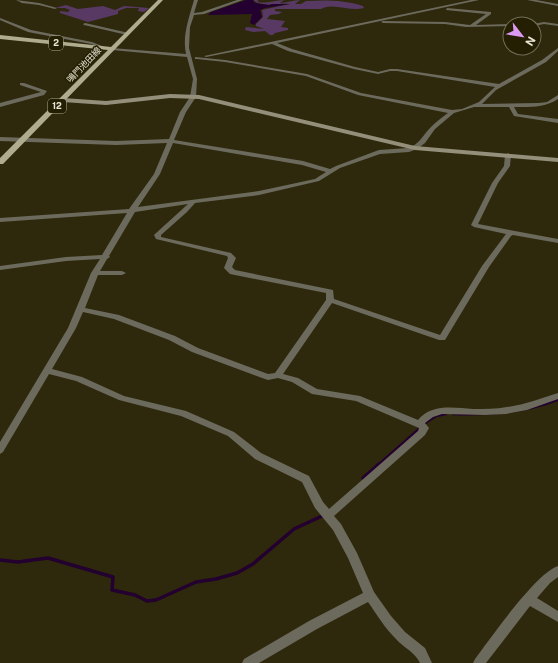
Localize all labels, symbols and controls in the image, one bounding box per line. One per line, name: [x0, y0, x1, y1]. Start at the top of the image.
north arrow: [502, 16, 542, 56]
text: N: [523, 34, 538, 48]
road number: 2: [49, 36, 63, 50]
street label: 鳴門池田線: [64, 44, 104, 85]
road number: 12: [48, 99, 66, 113]

